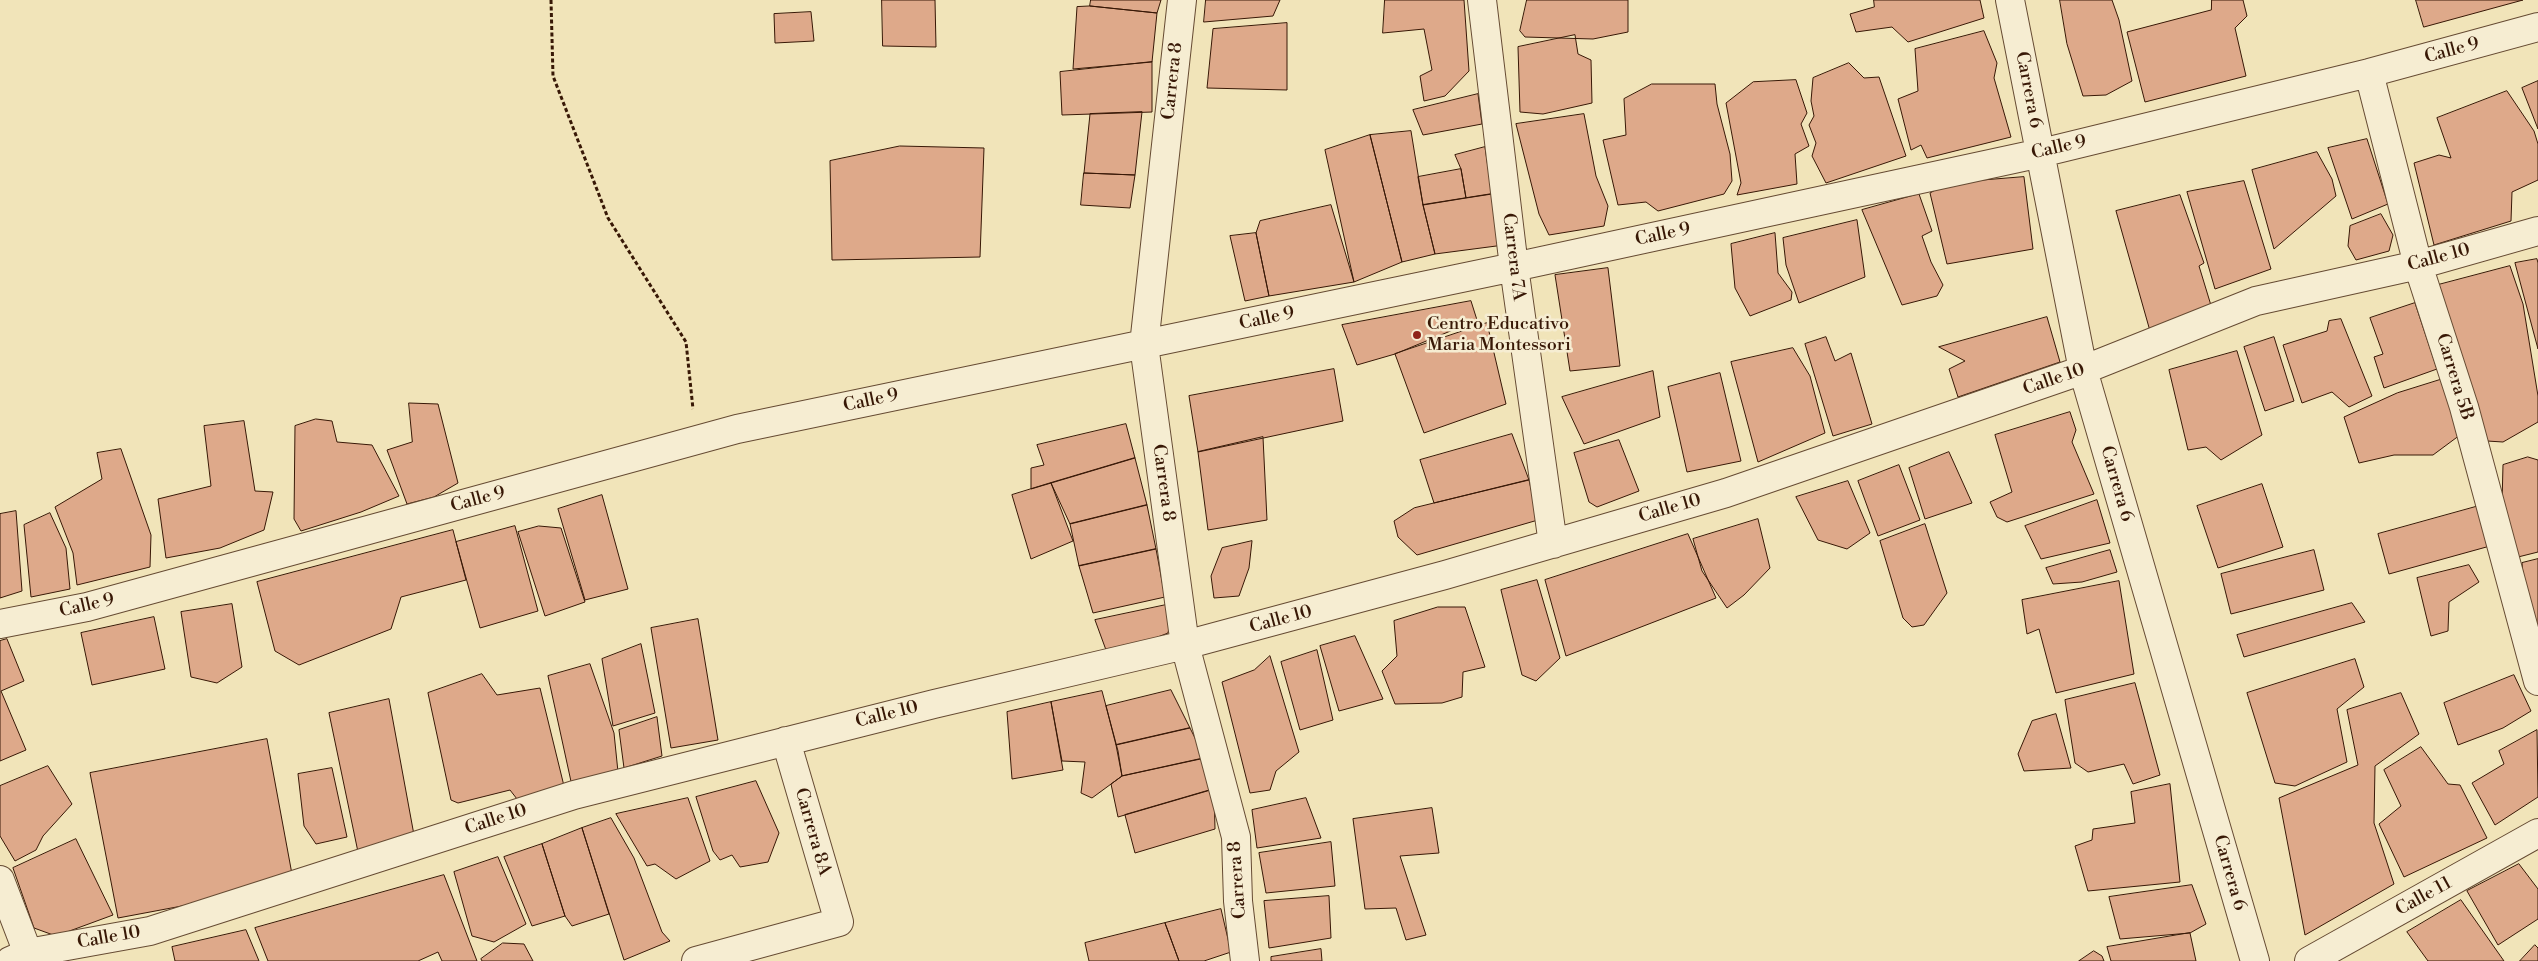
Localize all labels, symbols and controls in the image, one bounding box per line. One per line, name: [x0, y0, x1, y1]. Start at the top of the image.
street label: Calle 9: [2422, 33, 2482, 69]
street label: Carrera 8: [1158, 41, 1188, 121]
street label: Carrera 6: [2010, 50, 2046, 130]
street label: Calle 9: [2029, 131, 2089, 165]
street label: Carrera 7A: [1497, 212, 1529, 302]
street label: Calle 9: [1633, 219, 1693, 251]
street label: Calle 10: [2405, 239, 2473, 277]
street label: Calle 9: [1237, 303, 1297, 335]
place label: Centro Educativo Maria Montessori: [1427, 314, 1571, 356]
marker: Centro Educativo Maria Montessori: [1411, 329, 1423, 341]
street label: Carrera 5B: [2431, 331, 2477, 423]
street label: Calle 10: [2020, 359, 2088, 401]
street label: Calle 9: [841, 385, 901, 417]
street label: Carrera 8: [1147, 443, 1179, 523]
street label: Carrera 6: [2095, 444, 2137, 524]
street label: Calle 9: [448, 482, 508, 518]
street label: Calle 10: [1636, 490, 1704, 528]
street label: Calle 9: [57, 589, 117, 623]
street label: Calle 10: [1247, 601, 1315, 639]
street label: Calle 10: [853, 697, 921, 733]
street label: Carrera 8A: [789, 786, 835, 878]
street label: Calle 10: [462, 800, 530, 840]
street label: Carrera 6: [2208, 833, 2250, 913]
street label: Carrera 8: [1225, 840, 1251, 920]
street label: Calle 11: [2392, 873, 2456, 921]
street label: Calle 10: [76, 922, 142, 954]

